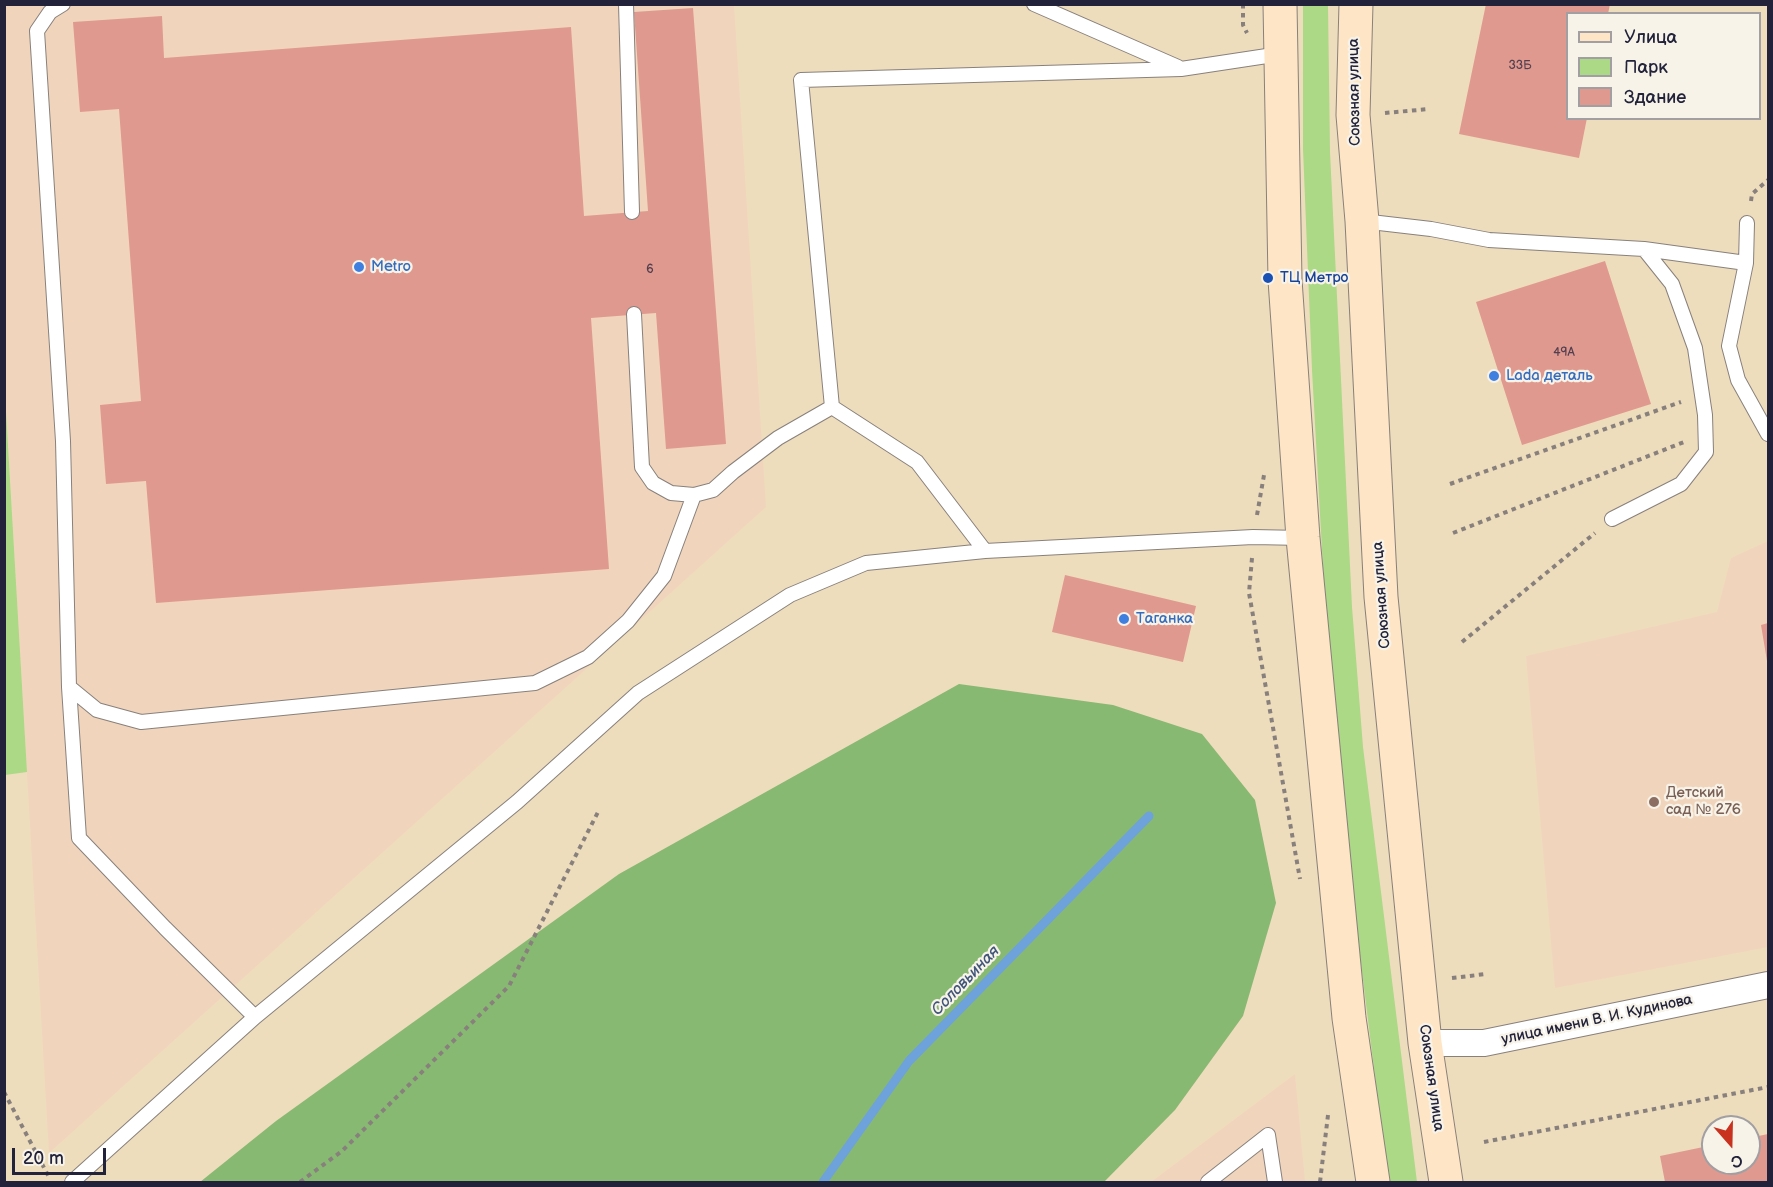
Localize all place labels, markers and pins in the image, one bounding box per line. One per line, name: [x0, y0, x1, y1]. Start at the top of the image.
place label: Metro: [371, 258, 411, 276]
marker: Metro: [352, 260, 366, 274]
place label: ТЦ Метро: [1280, 269, 1348, 287]
marker: ТЦ Метро: [1261, 271, 1275, 285]
place label: Lada деталь: [1506, 367, 1593, 385]
marker: Lada деталь: [1487, 369, 1501, 383]
place label: Таганка: [1136, 610, 1193, 628]
marker: Таганка: [1117, 612, 1131, 626]
place label: Детский сад № 276: [1666, 784, 1741, 819]
marker: Детский сад № 276: [1647, 795, 1661, 809]

